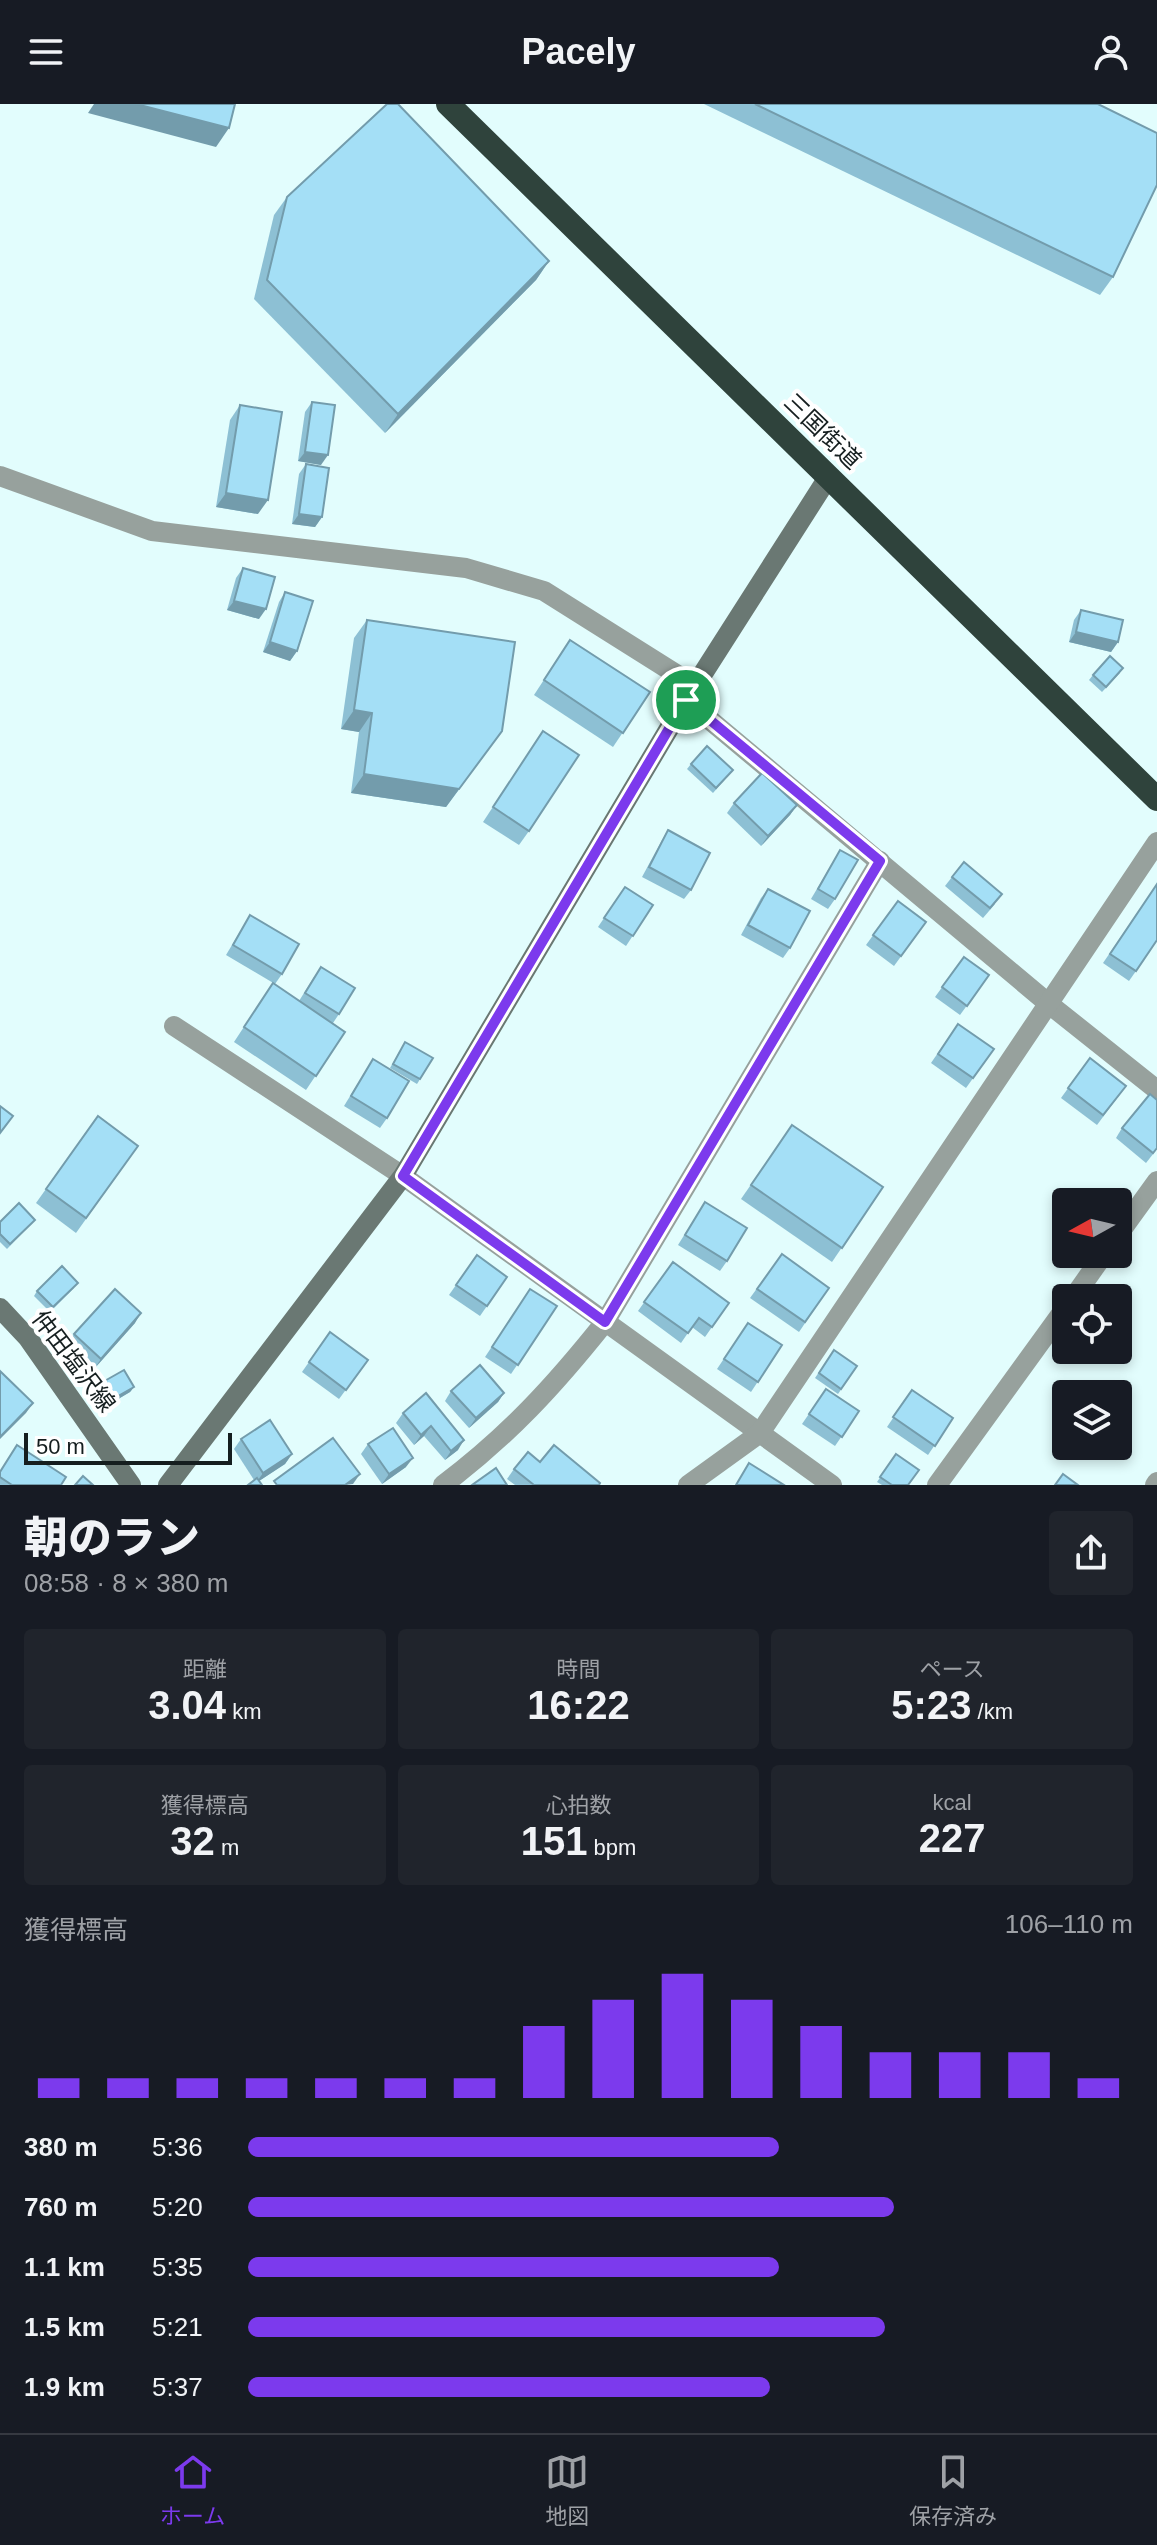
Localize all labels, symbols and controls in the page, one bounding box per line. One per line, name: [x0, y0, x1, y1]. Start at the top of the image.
icon: menu: [24, 30, 68, 74]
icon: person: [1089, 30, 1133, 74]
text: Pacely: [521, 31, 636, 72]
street label: 三国街道: [779, 388, 867, 474]
pin: [652, 666, 720, 734]
icon: arrive: [664, 678, 708, 722]
north arrow: [1052, 1188, 1132, 1268]
map controls: [1052, 1188, 1132, 1460]
button: locate: [1052, 1284, 1132, 1364]
street label: 仲田塩沢線: [27, 1305, 121, 1417]
button: layers: [1052, 1380, 1132, 1460]
scale bar: [24, 1429, 232, 1465]
text: 50 m: [36, 1434, 85, 1459]
button: share: [1049, 1511, 1133, 1595]
text: 朝のラン: [24, 1513, 200, 1562]
text: 08:58 · 8 × 380 m: [24, 1568, 229, 1598]
text: 距離: [183, 1657, 227, 1682]
text: 時間: [556, 1657, 601, 1682]
text: ペース: [920, 1657, 985, 1682]
text: 3.04: [148, 1683, 226, 1727]
text: 16:22: [527, 1683, 630, 1727]
text: 5:23: [891, 1683, 971, 1727]
text: km: [226, 1699, 261, 1724]
text: /km: [971, 1699, 1013, 1724]
text: kcal: [933, 1790, 972, 1815]
text: 獲得標高: [161, 1793, 249, 1818]
text: 心拍数: [545, 1793, 612, 1818]
text: 227: [919, 1816, 986, 1860]
text: 32: [170, 1819, 215, 1863]
text: 151: [521, 1819, 587, 1863]
text: m: [215, 1835, 239, 1860]
text: bpm: [587, 1835, 636, 1860]
text: 106–110 m: [1005, 1909, 1133, 1939]
text: 獲得標高: [24, 1915, 128, 1945]
text: 380 m: [24, 2132, 98, 2162]
text: 5:36: [152, 2132, 203, 2162]
text: 760 m: [24, 2192, 98, 2222]
text: 5:20: [152, 2192, 203, 2222]
text: 1.1 km: [24, 2252, 105, 2282]
text: 5:35: [152, 2252, 203, 2282]
text: 1.5 km: [24, 2312, 105, 2342]
text: 5:21: [152, 2312, 203, 2342]
text: 1.9 km: [24, 2372, 105, 2402]
text: 5:37: [152, 2372, 203, 2402]
tab: ホーム: [160, 2450, 225, 2530]
tab: 地図: [545, 2450, 589, 2530]
tab: 保存済み: [909, 2450, 997, 2530]

